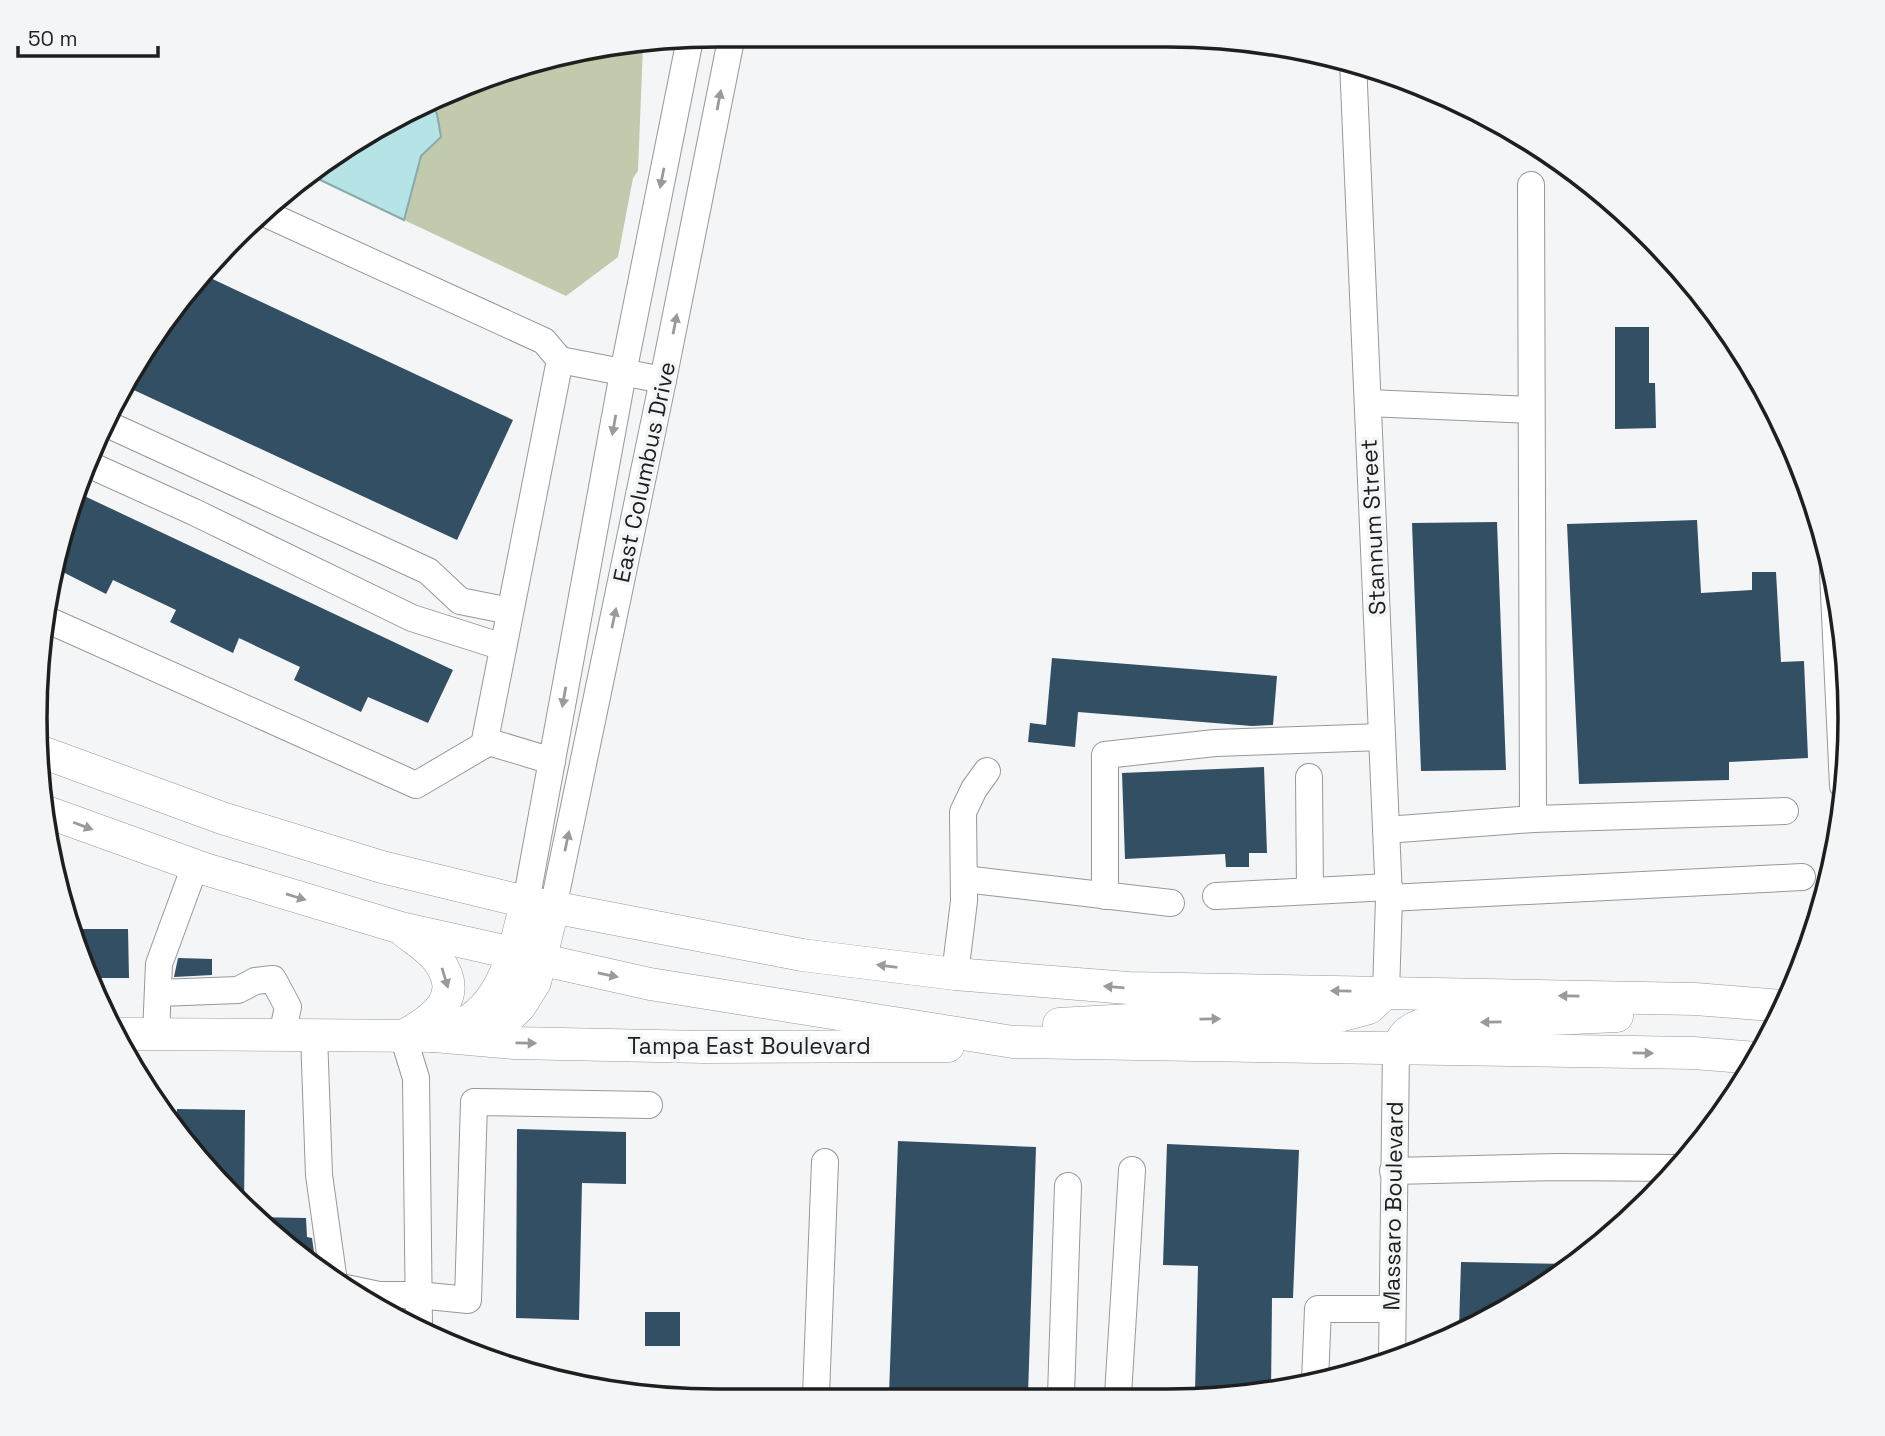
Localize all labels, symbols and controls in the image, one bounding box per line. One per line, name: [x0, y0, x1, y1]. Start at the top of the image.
scale bar: [18, 14, 158, 58]
text: 50 m: [28, 25, 78, 52]
one-way arrow: [713, 89, 724, 111]
one-way arrow: [656, 167, 667, 189]
one-way arrow: [669, 312, 680, 334]
street label: East Columbus Drive: [606, 359, 682, 585]
one-way arrow: [608, 414, 619, 436]
street label: Stannum Street: [1353, 438, 1393, 616]
one-way arrow: [608, 607, 619, 629]
one-way arrow: [558, 686, 569, 708]
one-way arrow: [73, 820, 94, 831]
one-way arrow: [562, 830, 573, 852]
one-way arrow: [286, 892, 307, 902]
one-way arrow: [876, 961, 898, 972]
one-way arrow: [440, 967, 450, 988]
one-way arrow: [597, 970, 619, 981]
one-way arrow: [1103, 981, 1125, 992]
one-way arrow: [1330, 985, 1352, 997]
one-way arrow: [1557, 990, 1579, 1002]
one-way arrow: [1199, 1013, 1221, 1024]
one-way arrow: [1479, 1016, 1501, 1027]
street label: Tampa East Boulevard: [627, 1031, 871, 1061]
one-way arrow: [516, 1038, 538, 1049]
one-way arrow: [1632, 1047, 1654, 1058]
street label: Massaro Boulevard: [1376, 1101, 1410, 1311]

